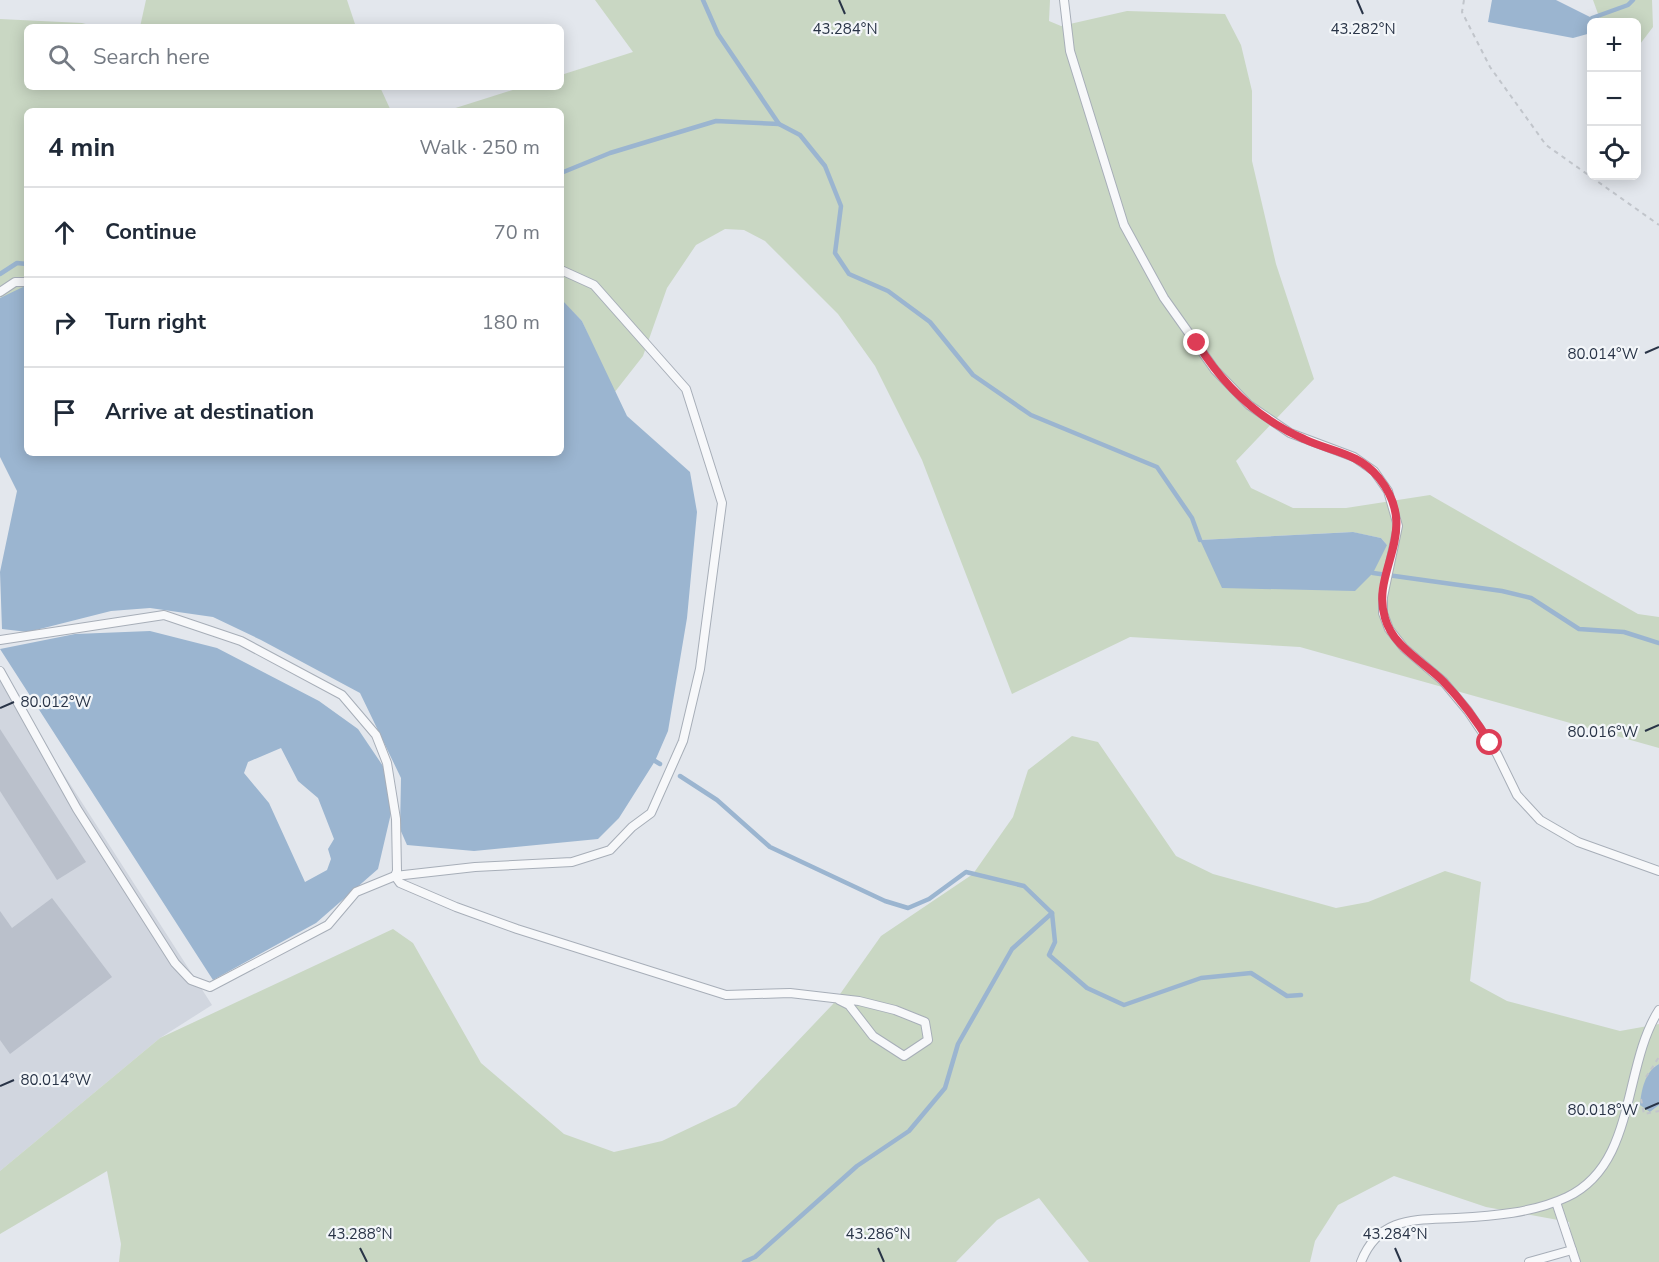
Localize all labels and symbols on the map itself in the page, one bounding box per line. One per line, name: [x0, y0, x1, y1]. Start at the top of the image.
text: 43.284°N: [812, 19, 878, 39]
text: 43.282°N: [1330, 19, 1396, 39]
route end: [1183, 329, 1209, 355]
text: 80.014°W: [1568, 344, 1639, 364]
text: 80.012°W: [21, 692, 92, 712]
text: 80.016°W: [1568, 722, 1639, 742]
route start: [1476, 729, 1502, 755]
text: 80.014°W: [21, 1070, 92, 1090]
text: 80.018°W: [1568, 1100, 1639, 1120]
text: 43.288°N: [327, 1224, 393, 1244]
text: 43.286°N: [845, 1224, 911, 1244]
text: 43.284°N: [1362, 1224, 1428, 1244]

